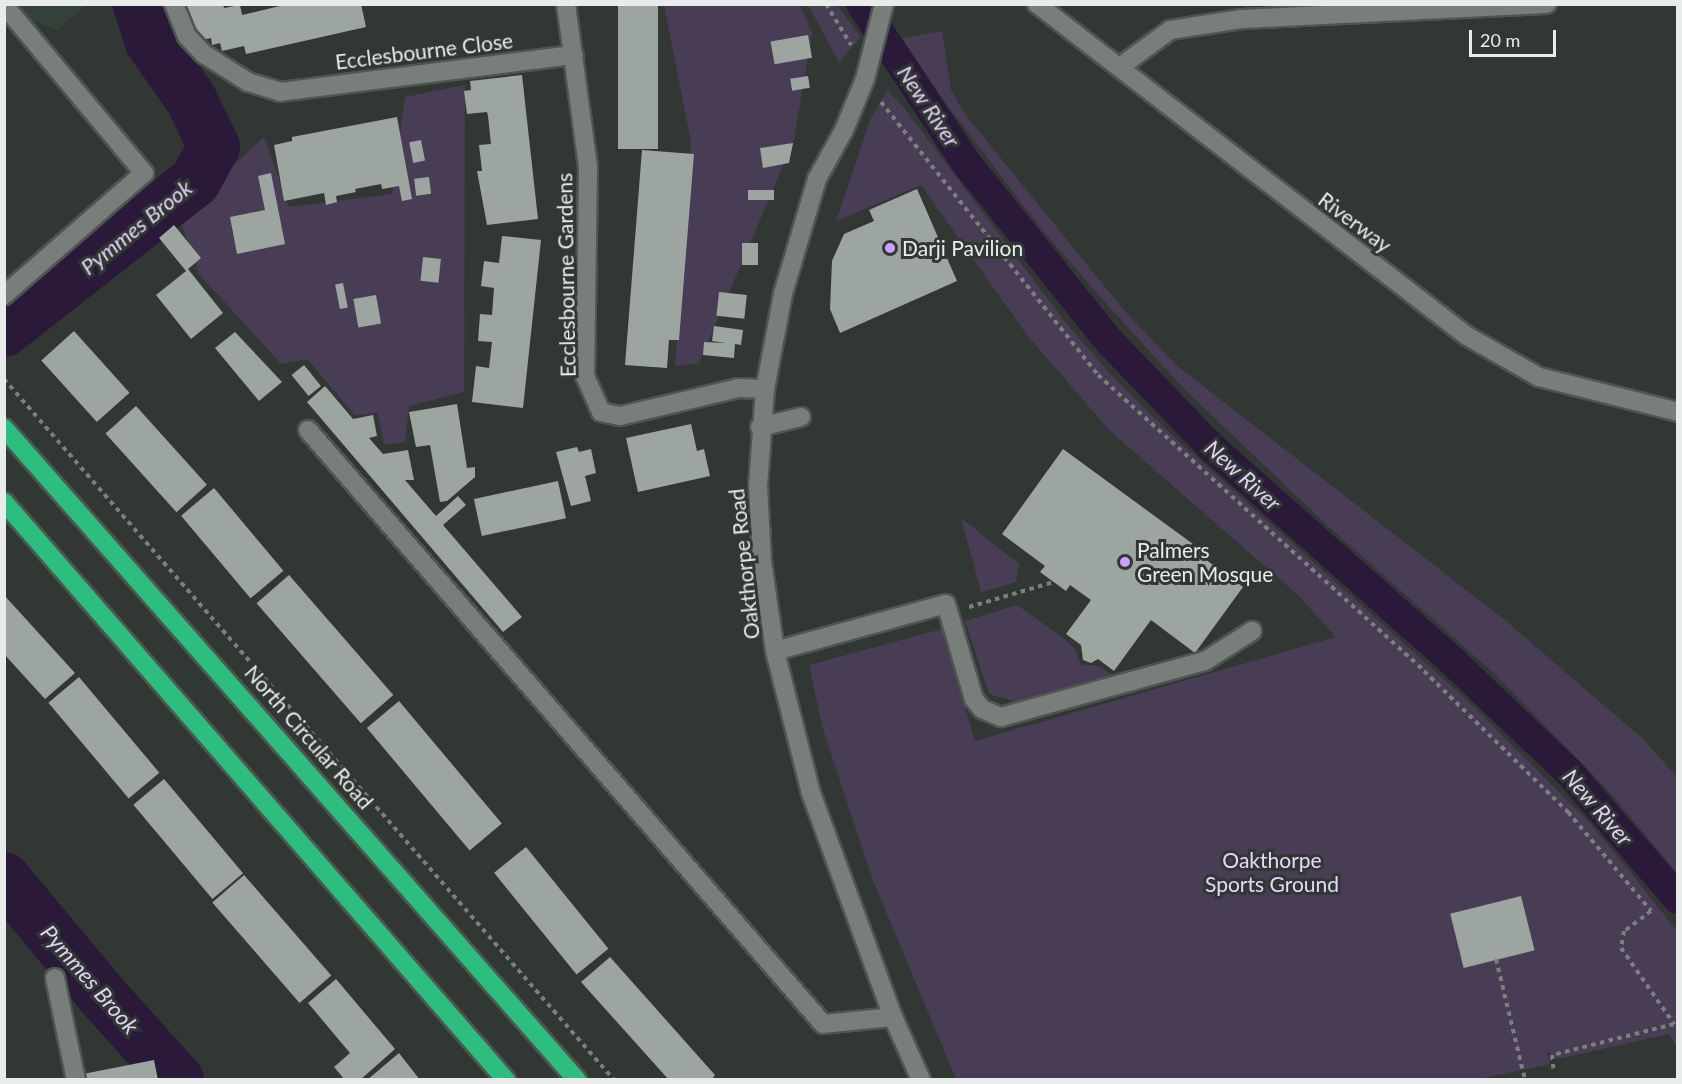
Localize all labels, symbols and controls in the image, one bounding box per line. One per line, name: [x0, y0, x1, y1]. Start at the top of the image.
scale bar: [1472, 18, 1559, 56]
street label: Ecclesbourne Close: [334, 28, 514, 74]
text: 20 m: [1480, 29, 1520, 51]
water label: New River: [892, 60, 966, 152]
street label: Ecclesbourne Gardens: [552, 173, 580, 377]
water label: Pymmes Brook: [75, 174, 197, 280]
street label: Riverway: [1314, 186, 1396, 258]
place label: Darji Pavilion: [902, 235, 1023, 261]
marker: Darji Pavilion: [883, 241, 897, 255]
water label: New River: [1200, 434, 1286, 516]
street label: Oakthorpe Road: [724, 487, 764, 641]
place label: Palmers Green Mosque: [1137, 537, 1273, 587]
marker: Palmers Green Mosque: [1118, 555, 1132, 569]
street label: North Circular Road: [239, 660, 379, 814]
water label: New River: [1558, 763, 1638, 851]
park label: Oakthorpe Sports Ground: [1205, 847, 1339, 897]
water label: Pymmes Brook: [36, 919, 144, 1039]

